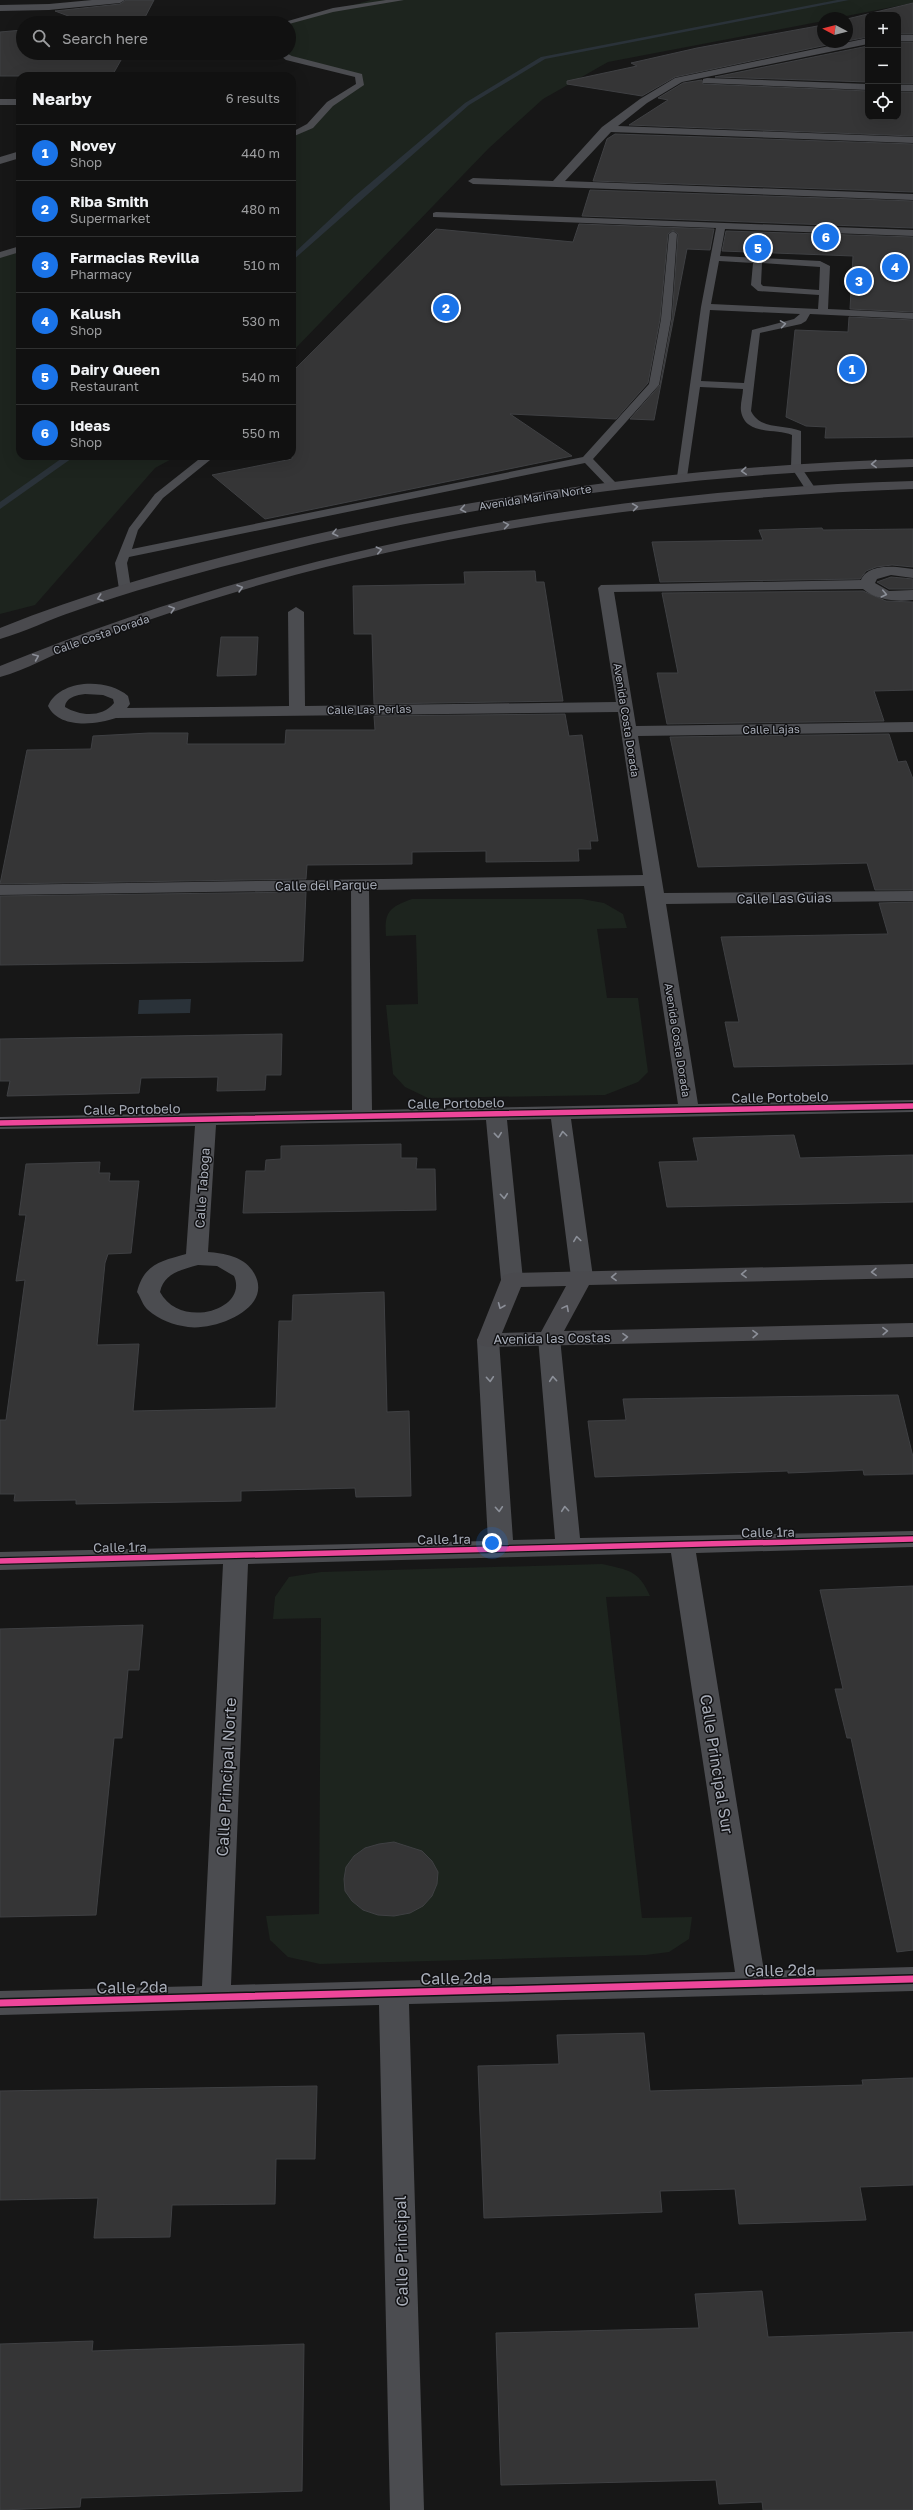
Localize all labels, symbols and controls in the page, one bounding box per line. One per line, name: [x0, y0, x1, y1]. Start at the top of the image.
north arrow: [817, 12, 853, 48]
map controls: [865, 12, 901, 120]
button: +: [865, 12, 901, 48]
search box: [16, 16, 296, 60]
icon: search: [30, 27, 52, 49]
text: Search here: [62, 29, 148, 47]
button: −: [865, 48, 901, 84]
button: locate: [865, 84, 901, 120]
text: Nearby: [32, 88, 92, 109]
text: 6 results: [226, 90, 280, 106]
text: Novey: [70, 136, 116, 154]
text: 1: [42, 145, 48, 161]
text: 440 m: [241, 145, 280, 161]
text: Shop: [70, 154, 102, 170]
text: Riba Smith: [70, 192, 149, 210]
text: 2: [41, 201, 49, 217]
text: 480 m: [241, 201, 280, 217]
text: Supermarket: [70, 210, 151, 226]
pin: 6: [813, 222, 839, 252]
pin: 5: [745, 233, 771, 263]
text: Farmacias Revilla: [70, 248, 199, 266]
pin: 4: [882, 252, 908, 282]
text: 3: [41, 257, 49, 273]
text: 510 m: [243, 257, 280, 273]
text: Pharmacy: [70, 266, 132, 282]
pin: 3: [846, 266, 872, 296]
pin: 2: [433, 293, 459, 323]
text: Kalush: [70, 304, 121, 322]
text: 4: [41, 313, 49, 329]
text: 530 m: [242, 313, 280, 329]
one-way arrow: [780, 320, 786, 329]
text: Shop: [70, 322, 102, 338]
pin: 1: [839, 354, 865, 384]
text: Dairy Queen: [70, 360, 160, 378]
text: 5: [41, 369, 49, 385]
text: 540 m: [242, 369, 280, 385]
text: Restaurant: [70, 378, 139, 394]
text: Ideas: [70, 416, 110, 434]
text: 6: [41, 425, 49, 441]
text: 550 m: [242, 425, 280, 441]
text: Shop: [70, 434, 102, 450]
one-way arrow: [871, 460, 877, 468]
one-way arrow: [741, 466, 747, 475]
street label: Avenida Marina Norte: [478, 482, 592, 512]
one-way arrow: [632, 503, 638, 512]
one-way arrow: [460, 504, 466, 512]
one-way arrow: [503, 521, 510, 530]
one-way arrow: [332, 528, 339, 537]
one-way arrow: [376, 547, 382, 555]
one-way arrow: [236, 584, 243, 593]
one-way arrow: [881, 589, 887, 597]
one-way arrow: [96, 593, 103, 601]
one-way arrow: [168, 605, 175, 614]
street label: Calle Costa Dorada: [51, 611, 151, 657]
one-way arrow: [32, 654, 39, 662]
street label: Avenida Costa Dorada: [612, 662, 642, 778]
street label: Calle Las Perlas: [327, 702, 411, 716]
street label: Calle Lajas: [742, 722, 800, 736]
street label: Calle del Parque: [275, 876, 377, 894]
street label: Calle Las Guias: [736, 889, 832, 907]
street label: Avenida Costa Dorada: [663, 982, 693, 1098]
street label: Calle Portobelo: [731, 1088, 829, 1106]
street label: Calle Portobelo: [407, 1094, 505, 1112]
street label: Calle Portobelo: [83, 1100, 181, 1118]
one-way arrow: [559, 1131, 568, 1137]
one-way arrow: [493, 1132, 502, 1138]
street label: Calle Taboga: [191, 1147, 213, 1229]
one-way arrow: [499, 1193, 508, 1199]
one-way arrow: [573, 1236, 582, 1242]
one-way arrow: [871, 1268, 877, 1276]
one-way arrow: [741, 1270, 747, 1278]
one-way arrow: [611, 1273, 617, 1281]
one-way arrow: [498, 1302, 506, 1309]
one-way arrow: [561, 1305, 568, 1312]
one-way arrow: [882, 1327, 888, 1335]
street label: Avenida las Costas: [493, 1329, 611, 1347]
one-way arrow: [752, 1330, 758, 1338]
one-way arrow: [622, 1333, 628, 1341]
one-way arrow: [486, 1376, 495, 1382]
one-way arrow: [548, 1376, 557, 1382]
one-way arrow: [494, 1506, 503, 1512]
one-way arrow: [560, 1506, 569, 1512]
street label: Calle 1ra: [741, 1524, 795, 1540]
street label: Calle 1ra: [417, 1531, 471, 1547]
your location: [482, 1533, 502, 1553]
street label: Calle 1ra: [93, 1539, 147, 1555]
street label: Calle Principal Sur: [696, 1693, 738, 1835]
street label: Calle Principal Norte: [212, 1697, 240, 1857]
street label: Calle 2da: [744, 1959, 816, 1981]
street label: Calle 2da: [420, 1967, 492, 1989]
street label: Calle 2da: [96, 1976, 168, 1998]
street label: Calle Principal: [390, 2195, 412, 2307]

